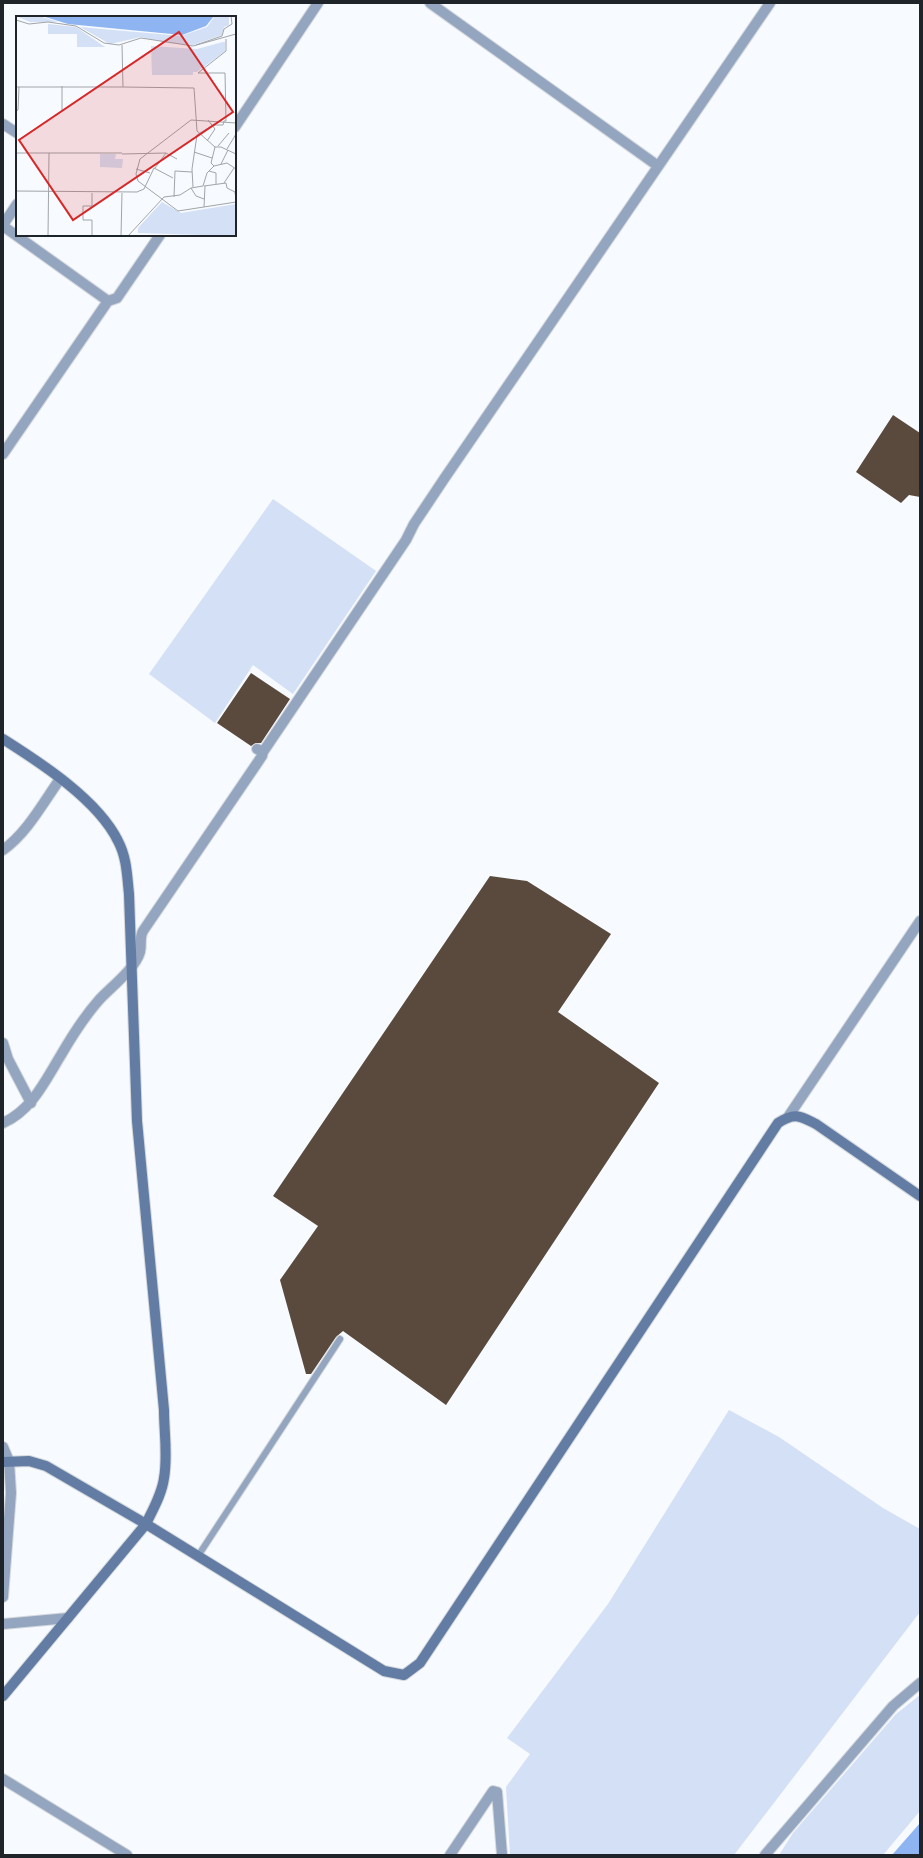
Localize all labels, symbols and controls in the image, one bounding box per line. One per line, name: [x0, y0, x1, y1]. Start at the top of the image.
inset map: [16, 16, 236, 236]

